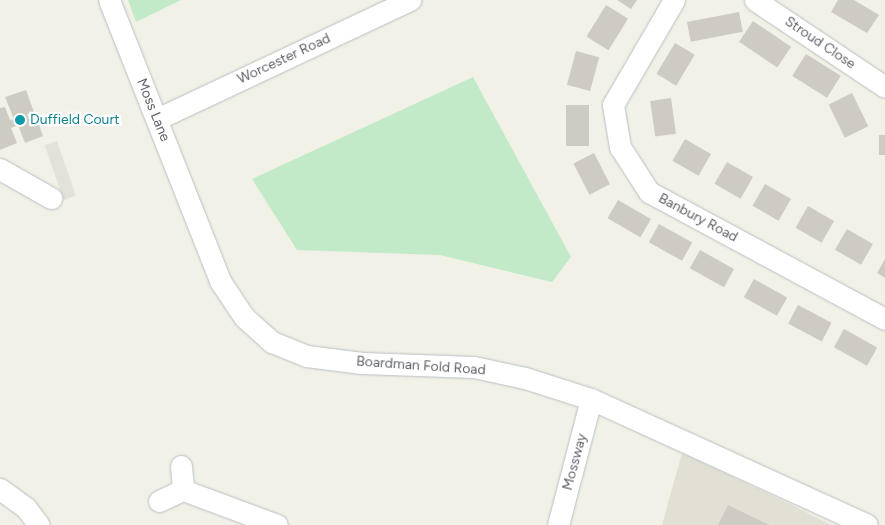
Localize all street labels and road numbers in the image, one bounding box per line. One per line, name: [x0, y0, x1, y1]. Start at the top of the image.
street label: Stroud Close: [781, 13, 859, 73]
street label: Worcester Road: [235, 30, 333, 88]
street label: Moss Lane: [133, 76, 173, 144]
street label: Banbury Road: [656, 190, 740, 246]
street label: Boardman Fold Road: [356, 353, 486, 379]
street label: Mossway: [559, 432, 591, 492]

